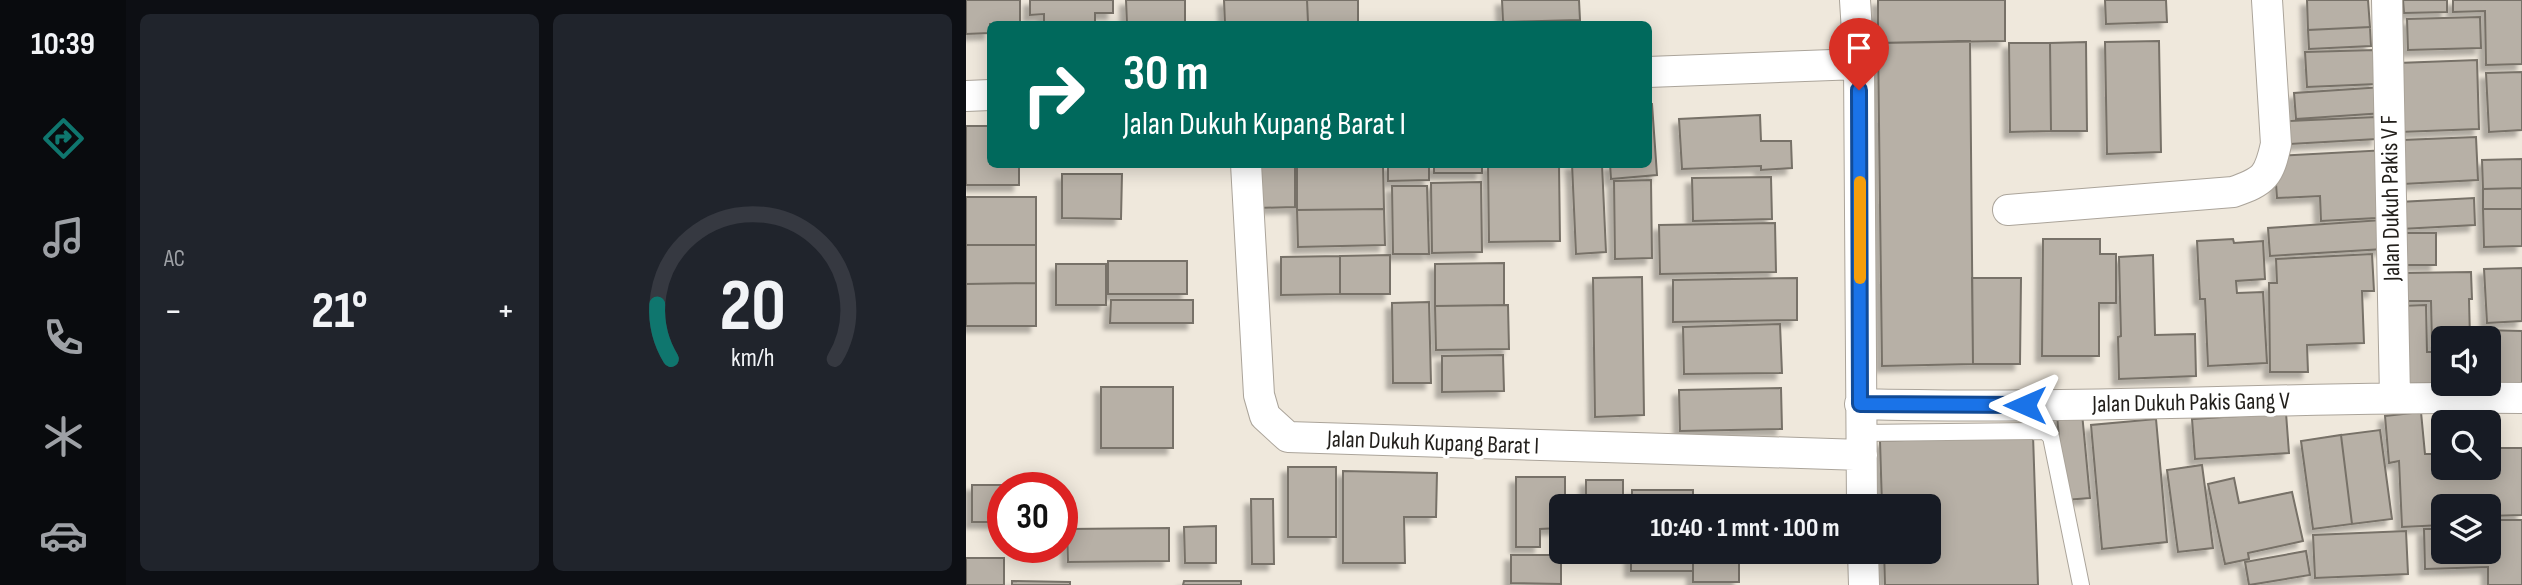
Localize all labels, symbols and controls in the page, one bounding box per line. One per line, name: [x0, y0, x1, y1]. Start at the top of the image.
pin: [1829, 18, 1889, 90]
text: 10:39: [31, 25, 95, 64]
icon: arrive: [1840, 29, 1878, 67]
text: 30 m: [1123, 45, 1208, 104]
icon: right: [1008, 49, 1099, 140]
text: Jalan Dukuh Kupang Barat I: [1123, 105, 1406, 144]
icon: directions: [39, 114, 88, 163]
street label: Jalan Dukuh Pakis V F: [2375, 115, 2406, 282]
icon: music: [39, 213, 88, 262]
text: AC: [164, 245, 185, 273]
text: 20: [719, 263, 786, 351]
text: 21°: [311, 280, 368, 343]
text: −: [164, 289, 183, 334]
text: +: [496, 289, 515, 334]
icon: phone: [39, 313, 88, 362]
map controls: [2431, 326, 2501, 564]
button: sound: [2431, 326, 2501, 396]
text: km/h: [731, 342, 774, 373]
position arrow: [1988, 368, 2062, 442]
street label: Jalan Dukuh Pakis Gang V: [2091, 386, 2290, 419]
button: search: [2431, 410, 2501, 480]
icon: climate: [39, 412, 88, 461]
street label: Jalan Dukuh Kupang Barat I: [1325, 424, 1540, 461]
speed limit sign: 30: [987, 472, 1078, 563]
button: layers: [2431, 494, 2501, 564]
icon: car: [39, 511, 88, 560]
text: 10:40 · 1 mnt · 100 m: [1650, 513, 1840, 544]

